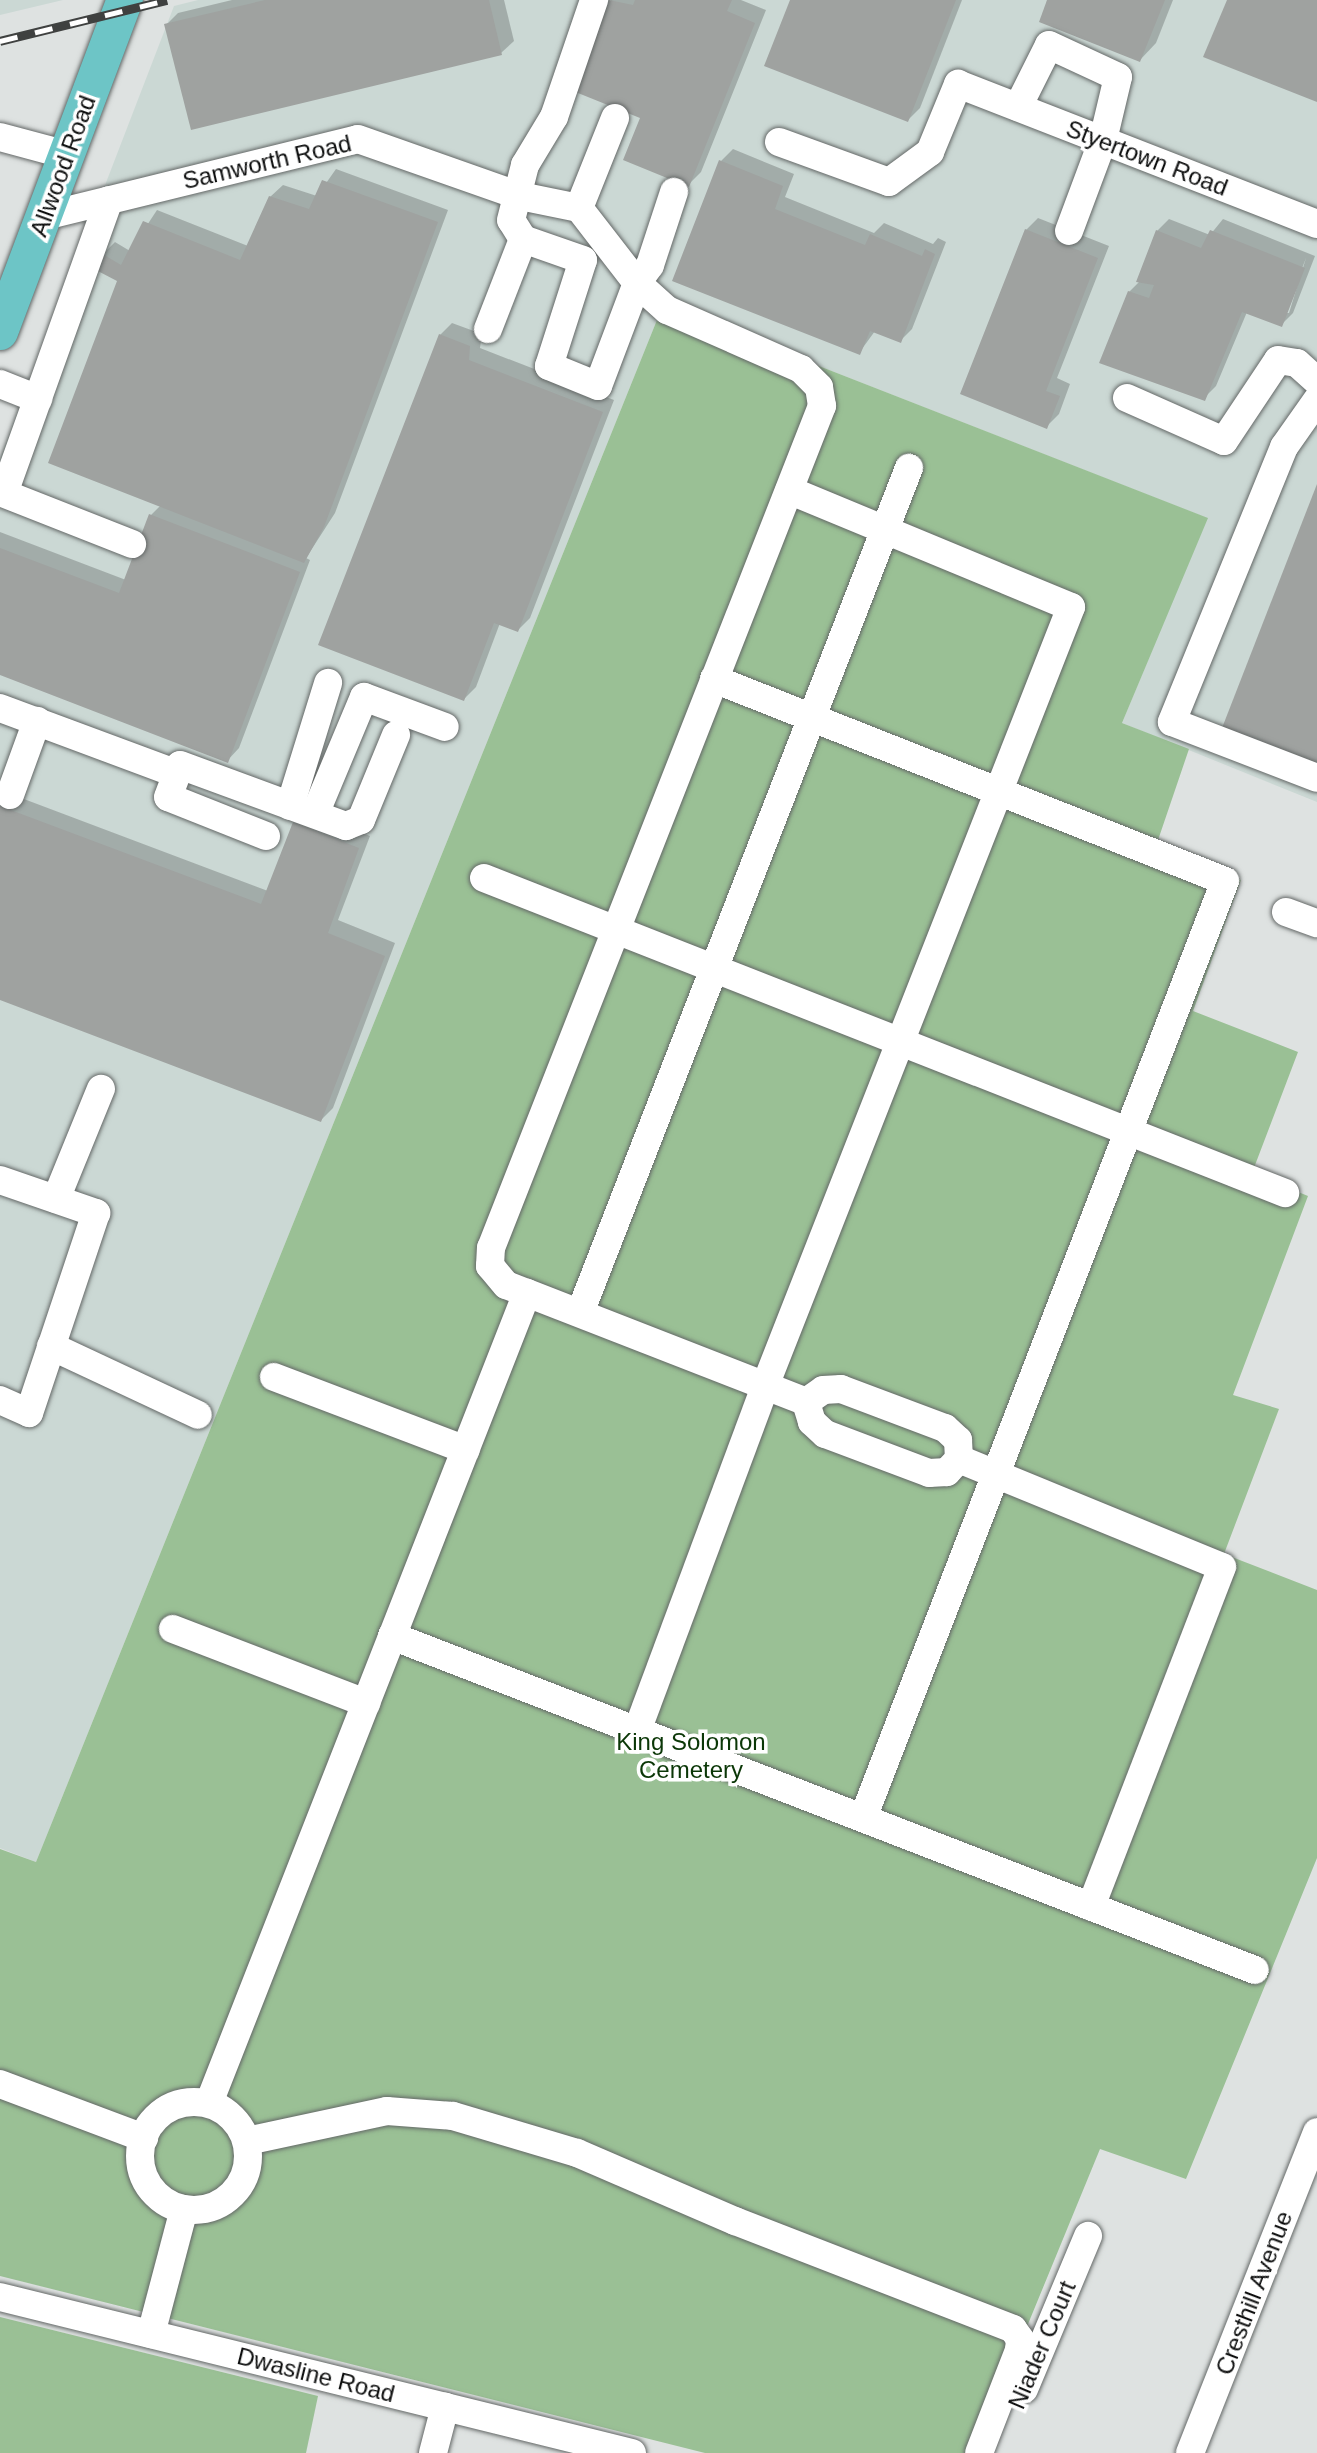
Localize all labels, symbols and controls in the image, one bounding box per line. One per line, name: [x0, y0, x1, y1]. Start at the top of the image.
street label: Allwood Road: [24, 91, 102, 241]
street label: Styertown Road: [1062, 114, 1232, 202]
street label: Samworth Road: [180, 129, 354, 195]
park label: King Solomon Cemetery: [616, 1728, 766, 1784]
street label: Cresthill Avenue: [1209, 2206, 1299, 2380]
street label: Niader Court: [1002, 2277, 1082, 2413]
street label: Dwasline Road: [234, 2342, 398, 2408]

